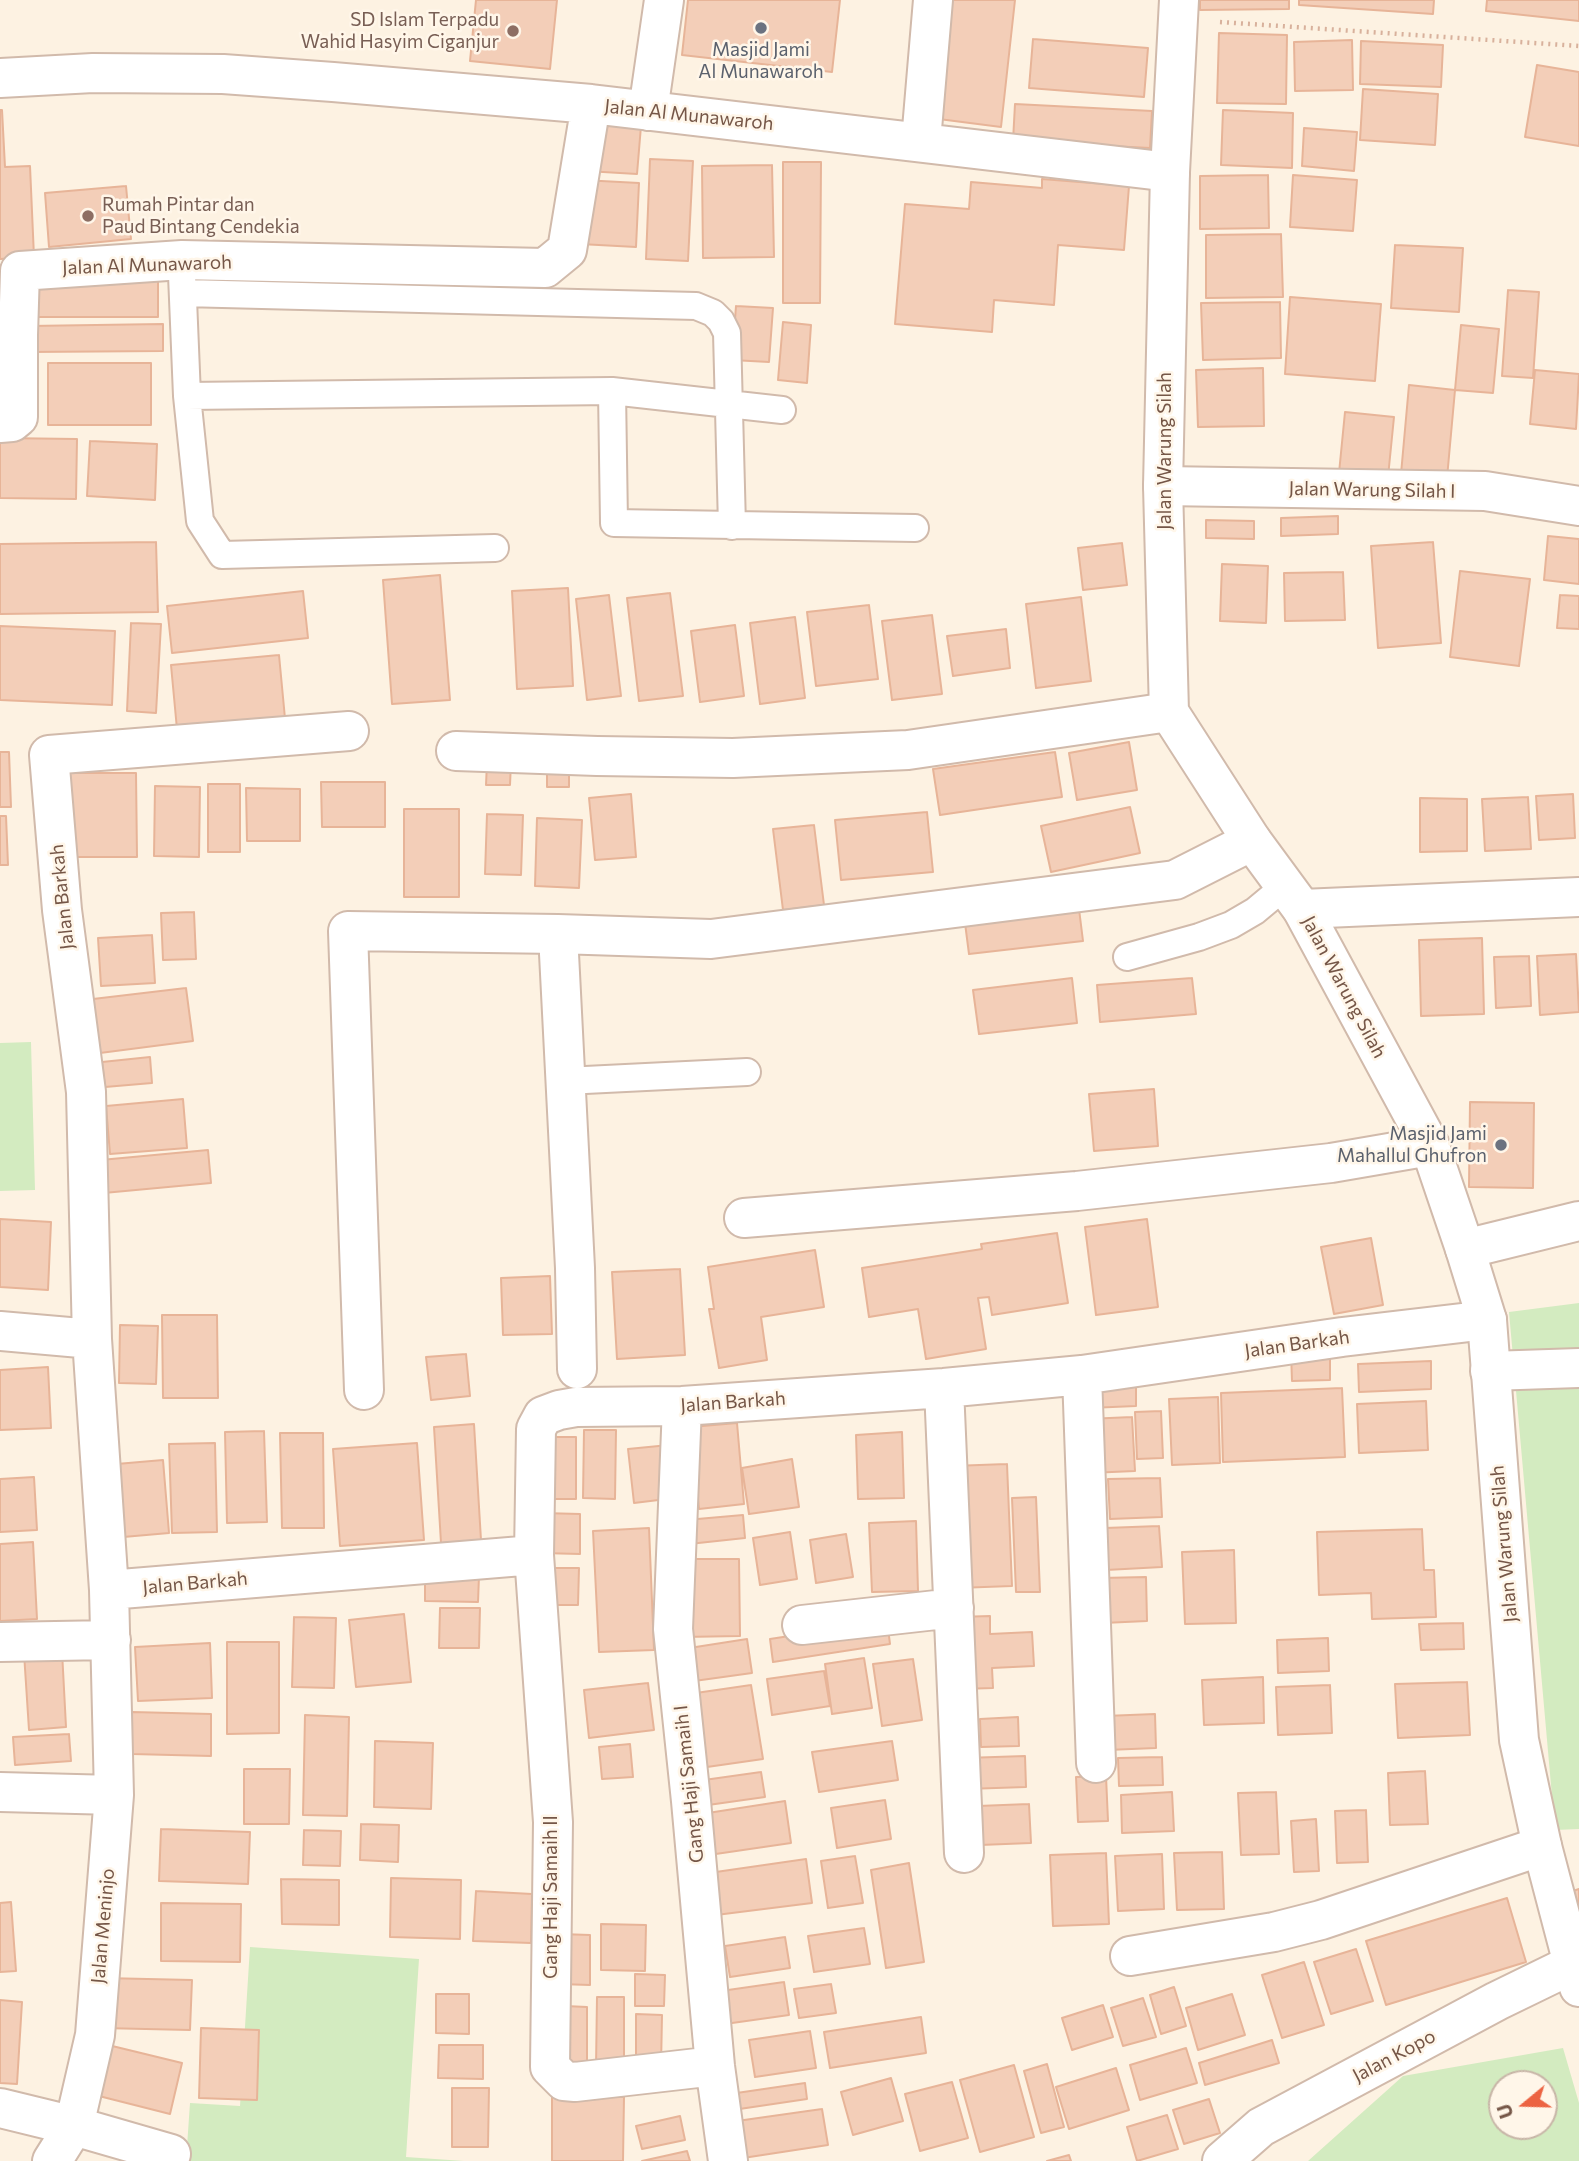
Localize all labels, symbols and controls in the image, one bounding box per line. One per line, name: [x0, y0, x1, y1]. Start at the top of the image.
place label: SD Islam Terpadu Wahid Hasyim Ciganjur: [301, 9, 499, 53]
marker: Masjid Jami Al Munawaroh: [753, 20, 769, 36]
marker: SD Islam Terpadu Wahid Hasyim Ciganjur: [505, 23, 521, 39]
place label: Masjid Jami Al Munawaroh: [698, 39, 824, 83]
street label: Jalan Al Munawaroh: [603, 95, 775, 135]
place label: Rumah Pintar dan Paud Bintang Cendekia: [102, 194, 300, 238]
marker: Rumah Pintar dan Paud Bintang Cendekia: [80, 208, 96, 224]
street label: Jalan Al Munawaroh: [62, 251, 232, 279]
street label: Jalan Warung Silah: [1154, 372, 1176, 530]
street label: Jalan Warung Silah I: [1288, 477, 1456, 503]
street label: Jalan Barkah: [45, 843, 79, 951]
street label: Jalan Warung Silah: [1297, 912, 1391, 1062]
place label: Masjid Jami Mahallul Ghufron: [1337, 1123, 1487, 1167]
marker: Masjid Jami Mahallul Ghufron: [1493, 1137, 1509, 1153]
street label: Jalan Barkah: [1243, 1325, 1351, 1363]
street label: Jalan Barkah: [679, 1387, 787, 1417]
street label: Jalan Warung Silah: [1486, 1464, 1522, 1624]
street label: Jalan Barkah: [141, 1567, 249, 1599]
street label: Gang Haji Samaih I: [669, 1704, 709, 1864]
street label: Gang Haji Samaih II: [540, 1815, 562, 1979]
street label: Jalan Meninjo: [87, 1867, 119, 1985]
street label: Jalan Kopo: [1349, 2025, 1439, 2087]
north arrow: [1488, 2070, 1558, 2140]
text: U: [1491, 2101, 1518, 2122]

